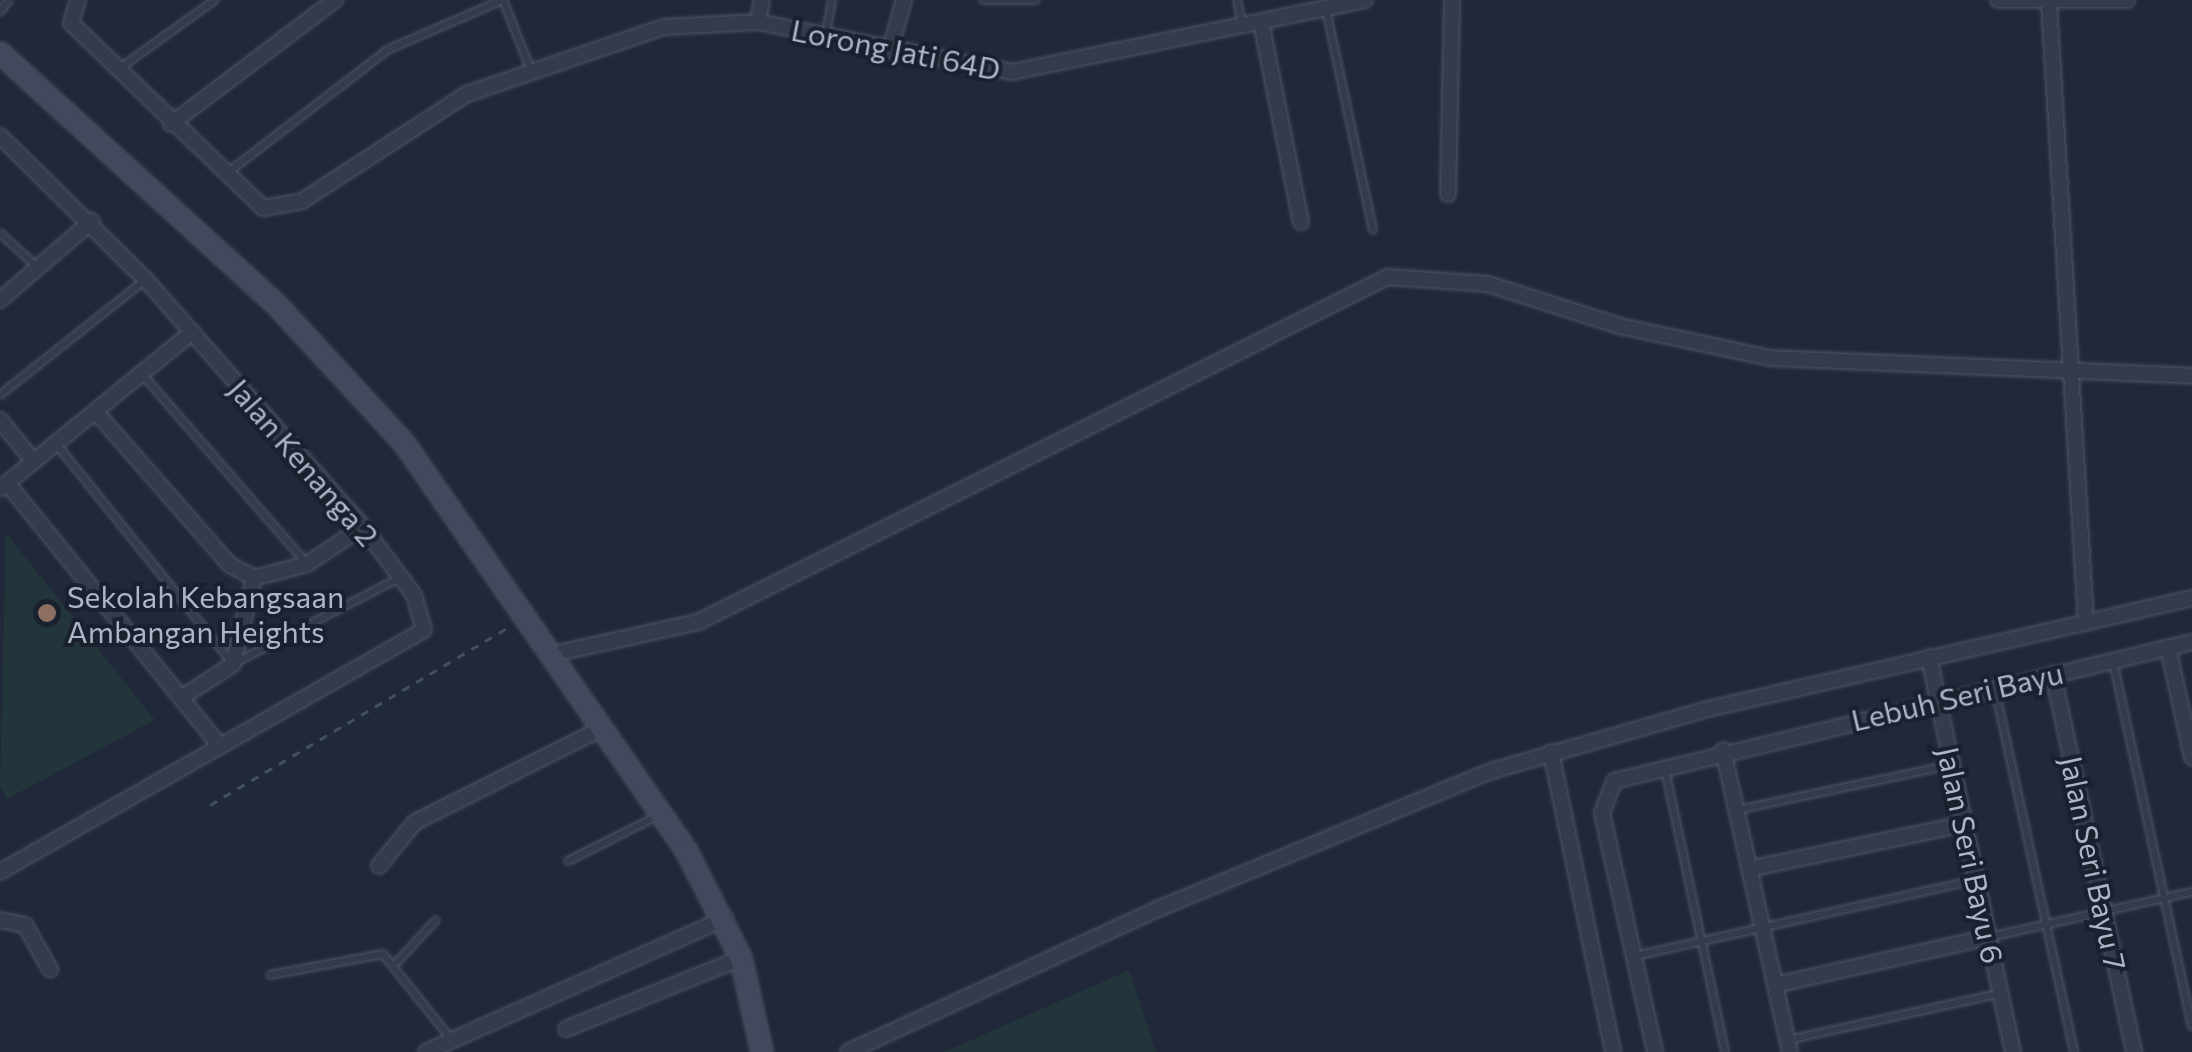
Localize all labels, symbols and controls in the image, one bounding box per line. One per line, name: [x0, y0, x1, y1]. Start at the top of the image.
street label: Lorong Jati 64D: [788, 11, 1004, 87]
street label: Jalan Kenanga 2: [222, 371, 386, 553]
place label: Sekolah Kebangsaan Ambangan Heights: [67, 578, 344, 648]
marker: Sekolah Kebangsaan Ambangan Heights: [36, 602, 58, 624]
street label: Lebuh Seri Bayu: [1848, 654, 2066, 738]
street label: Jalan Seri Bayu 6: [1930, 743, 2012, 967]
street label: Jalan Seri Bayu 7: [2054, 753, 2134, 973]

